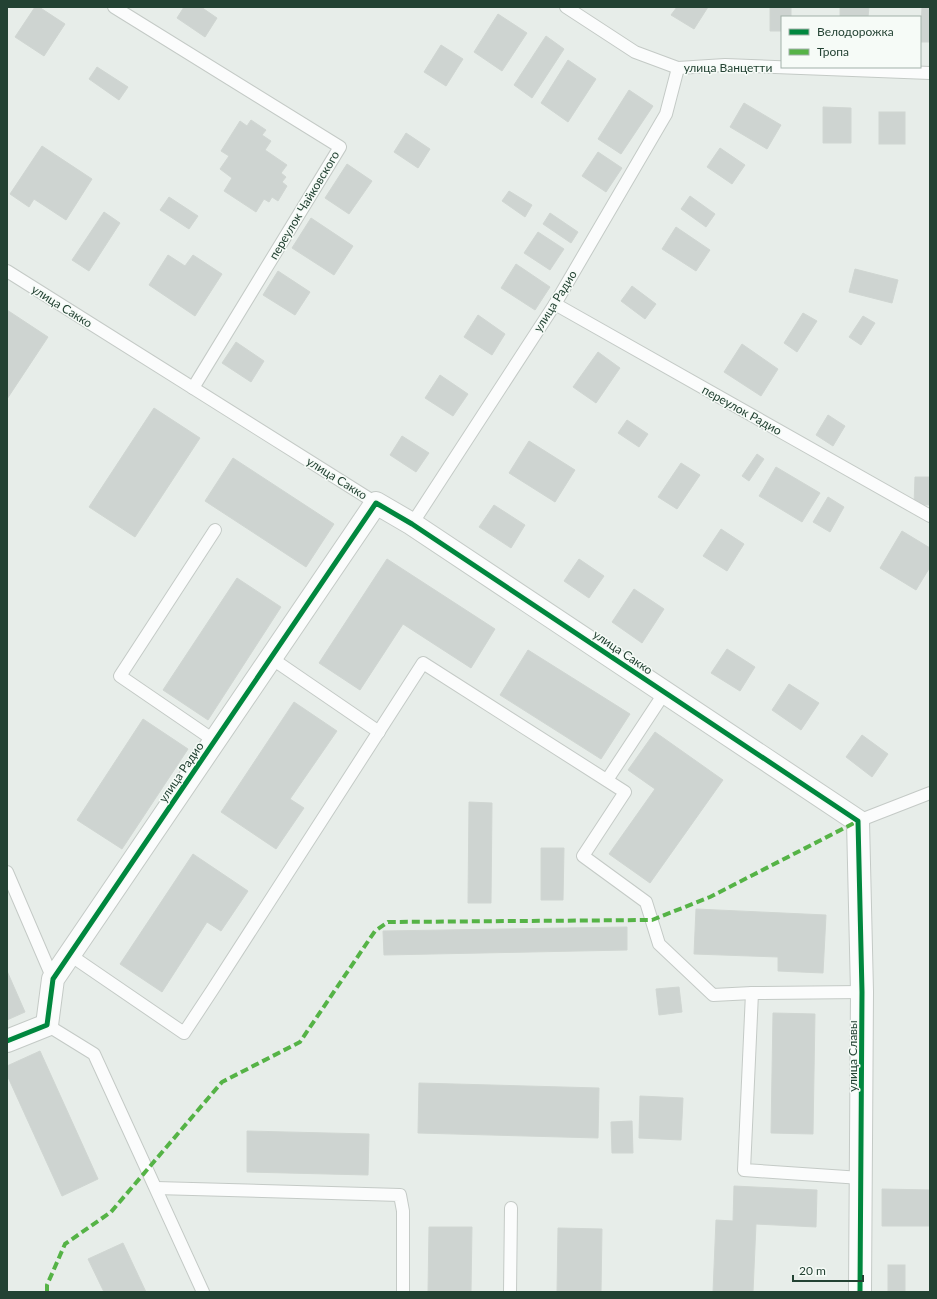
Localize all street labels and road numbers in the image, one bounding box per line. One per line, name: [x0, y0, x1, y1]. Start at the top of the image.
street label: улица Ванцетти: [684, 60, 772, 75]
street label: переулок Чайковского: [266, 148, 342, 262]
street label: улица Радио: [530, 267, 580, 335]
street label: улица Сакко: [29, 281, 95, 331]
street label: переулок Радио: [700, 382, 785, 438]
street label: улица Сакко: [304, 453, 370, 503]
street label: улица Сакко: [590, 627, 656, 678]
street label: улица Радио: [155, 739, 207, 805]
street label: улица Славы: [845, 1020, 860, 1092]

